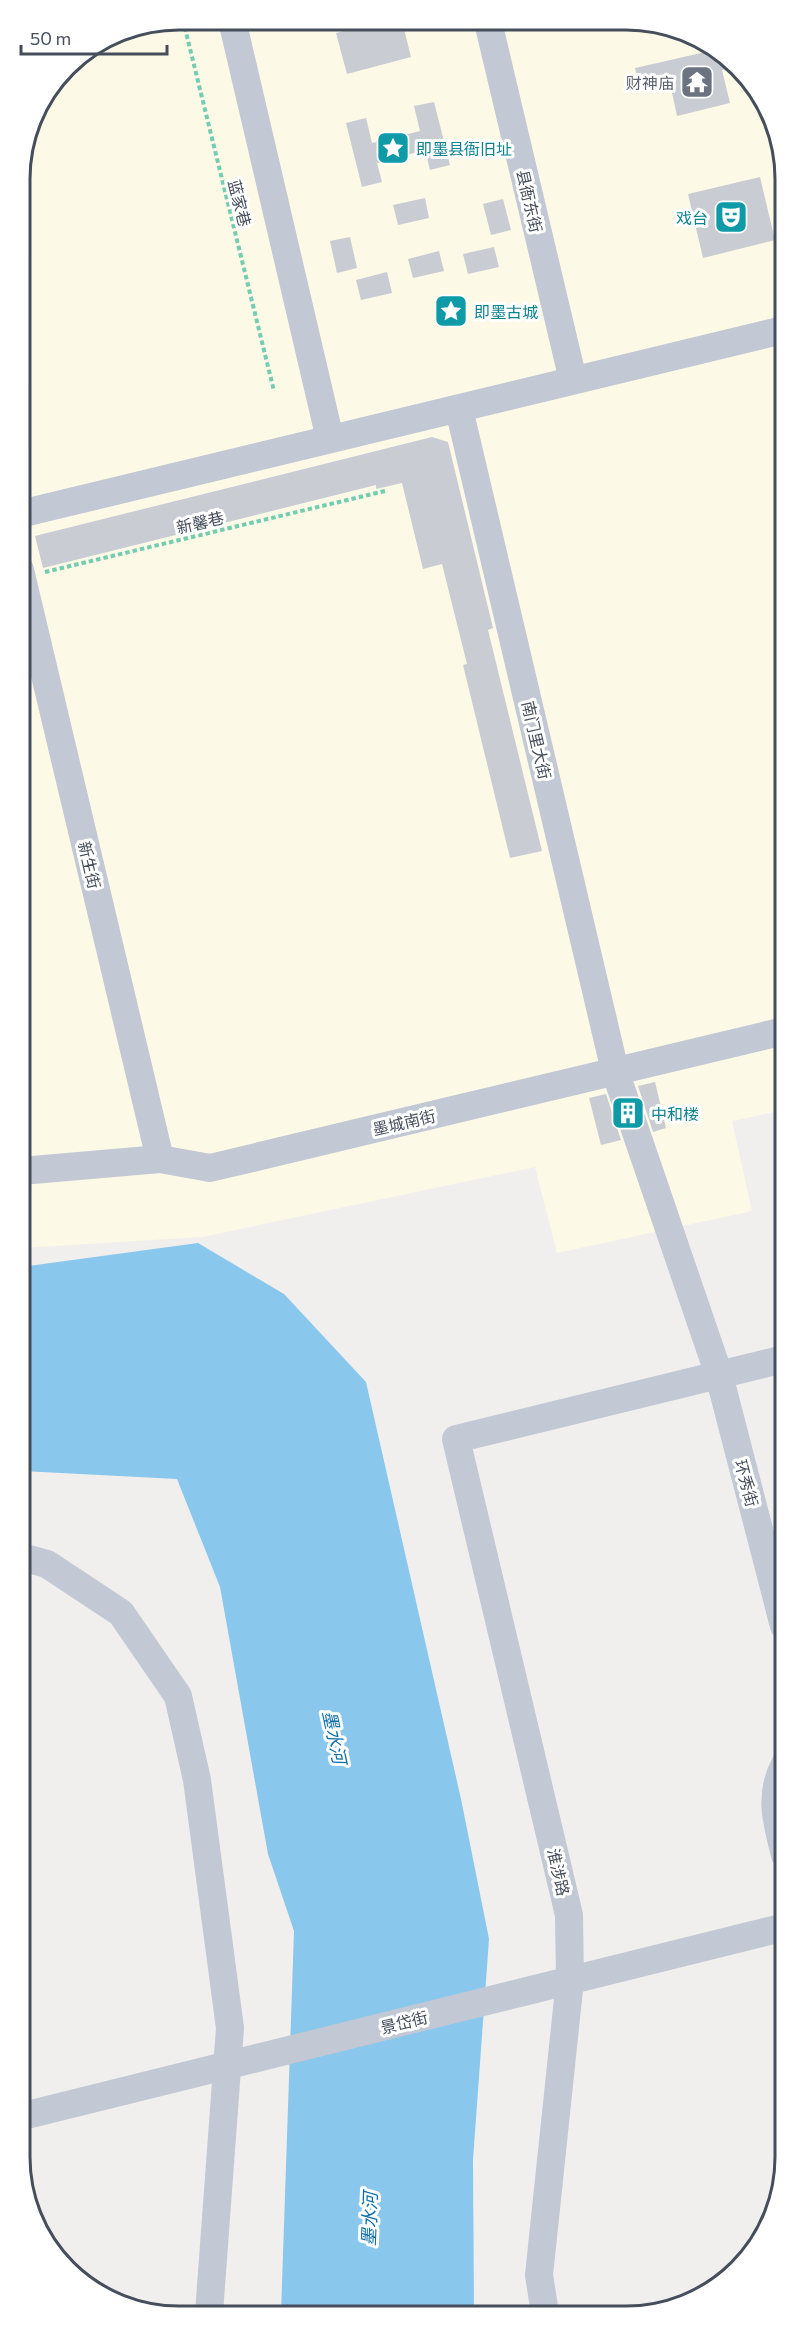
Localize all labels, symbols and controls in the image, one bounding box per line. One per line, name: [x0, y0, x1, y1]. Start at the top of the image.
scale bar: [21, 18, 166, 56]
text: 50 m: [30, 27, 71, 49]
temple icon: 财神庙: [679, 64, 715, 100]
place label: 财神庙: [626, 73, 674, 92]
place icon: 即墨县衙旧址: [375, 130, 411, 166]
place label: 即墨县衙旧址: [416, 139, 512, 158]
street label: 县衙东街: [514, 168, 546, 234]
street label: 蓝家巷: [225, 177, 255, 229]
theatre icon: 戏台: [713, 199, 749, 235]
place label: 戏台: [676, 208, 708, 227]
place icon: 即墨古城: [433, 293, 469, 329]
place label: 即墨古城: [474, 302, 538, 321]
street label: 新馨巷: [174, 507, 226, 537]
street label: 南门里大街: [519, 699, 555, 781]
street label: 新生街: [75, 839, 105, 891]
building icon: 中和楼: [610, 1095, 646, 1131]
place label: 中和楼: [651, 1104, 699, 1123]
street label: 墨城南街: [371, 1106, 437, 1138]
street label: 环秀街: [732, 1457, 762, 1509]
water label: 墨水河: [319, 1708, 352, 1769]
street label: 淮涉路: [544, 1846, 574, 1898]
street label: 景岱街: [378, 2007, 430, 2037]
water label: 墨水河: [357, 2189, 381, 2246]

